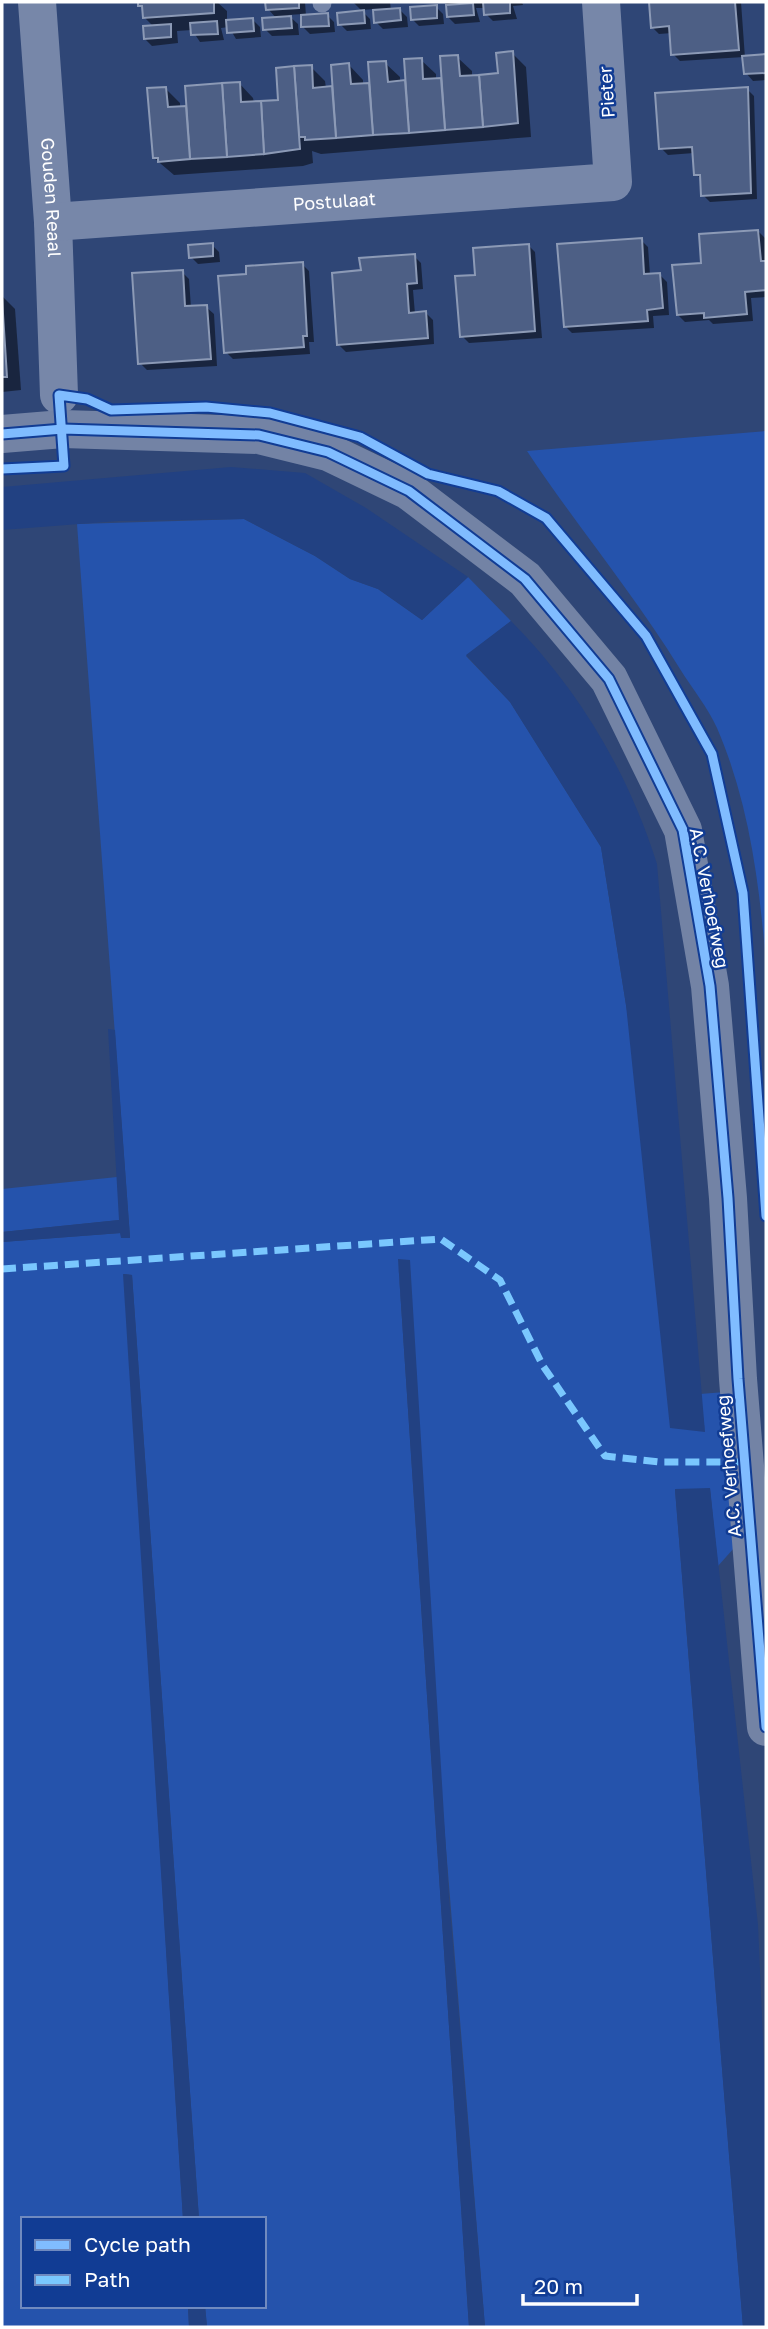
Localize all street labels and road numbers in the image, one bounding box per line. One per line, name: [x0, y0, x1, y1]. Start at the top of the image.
street label: Pieter: [593, 66, 619, 119]
street label: Gouden Reaal: [37, 137, 66, 258]
street label: Postulaat: [292, 187, 376, 215]
street label: A.C. Verhoefweg: [686, 826, 734, 970]
street label: A.C. Verhoefweg: [711, 1394, 745, 1538]

